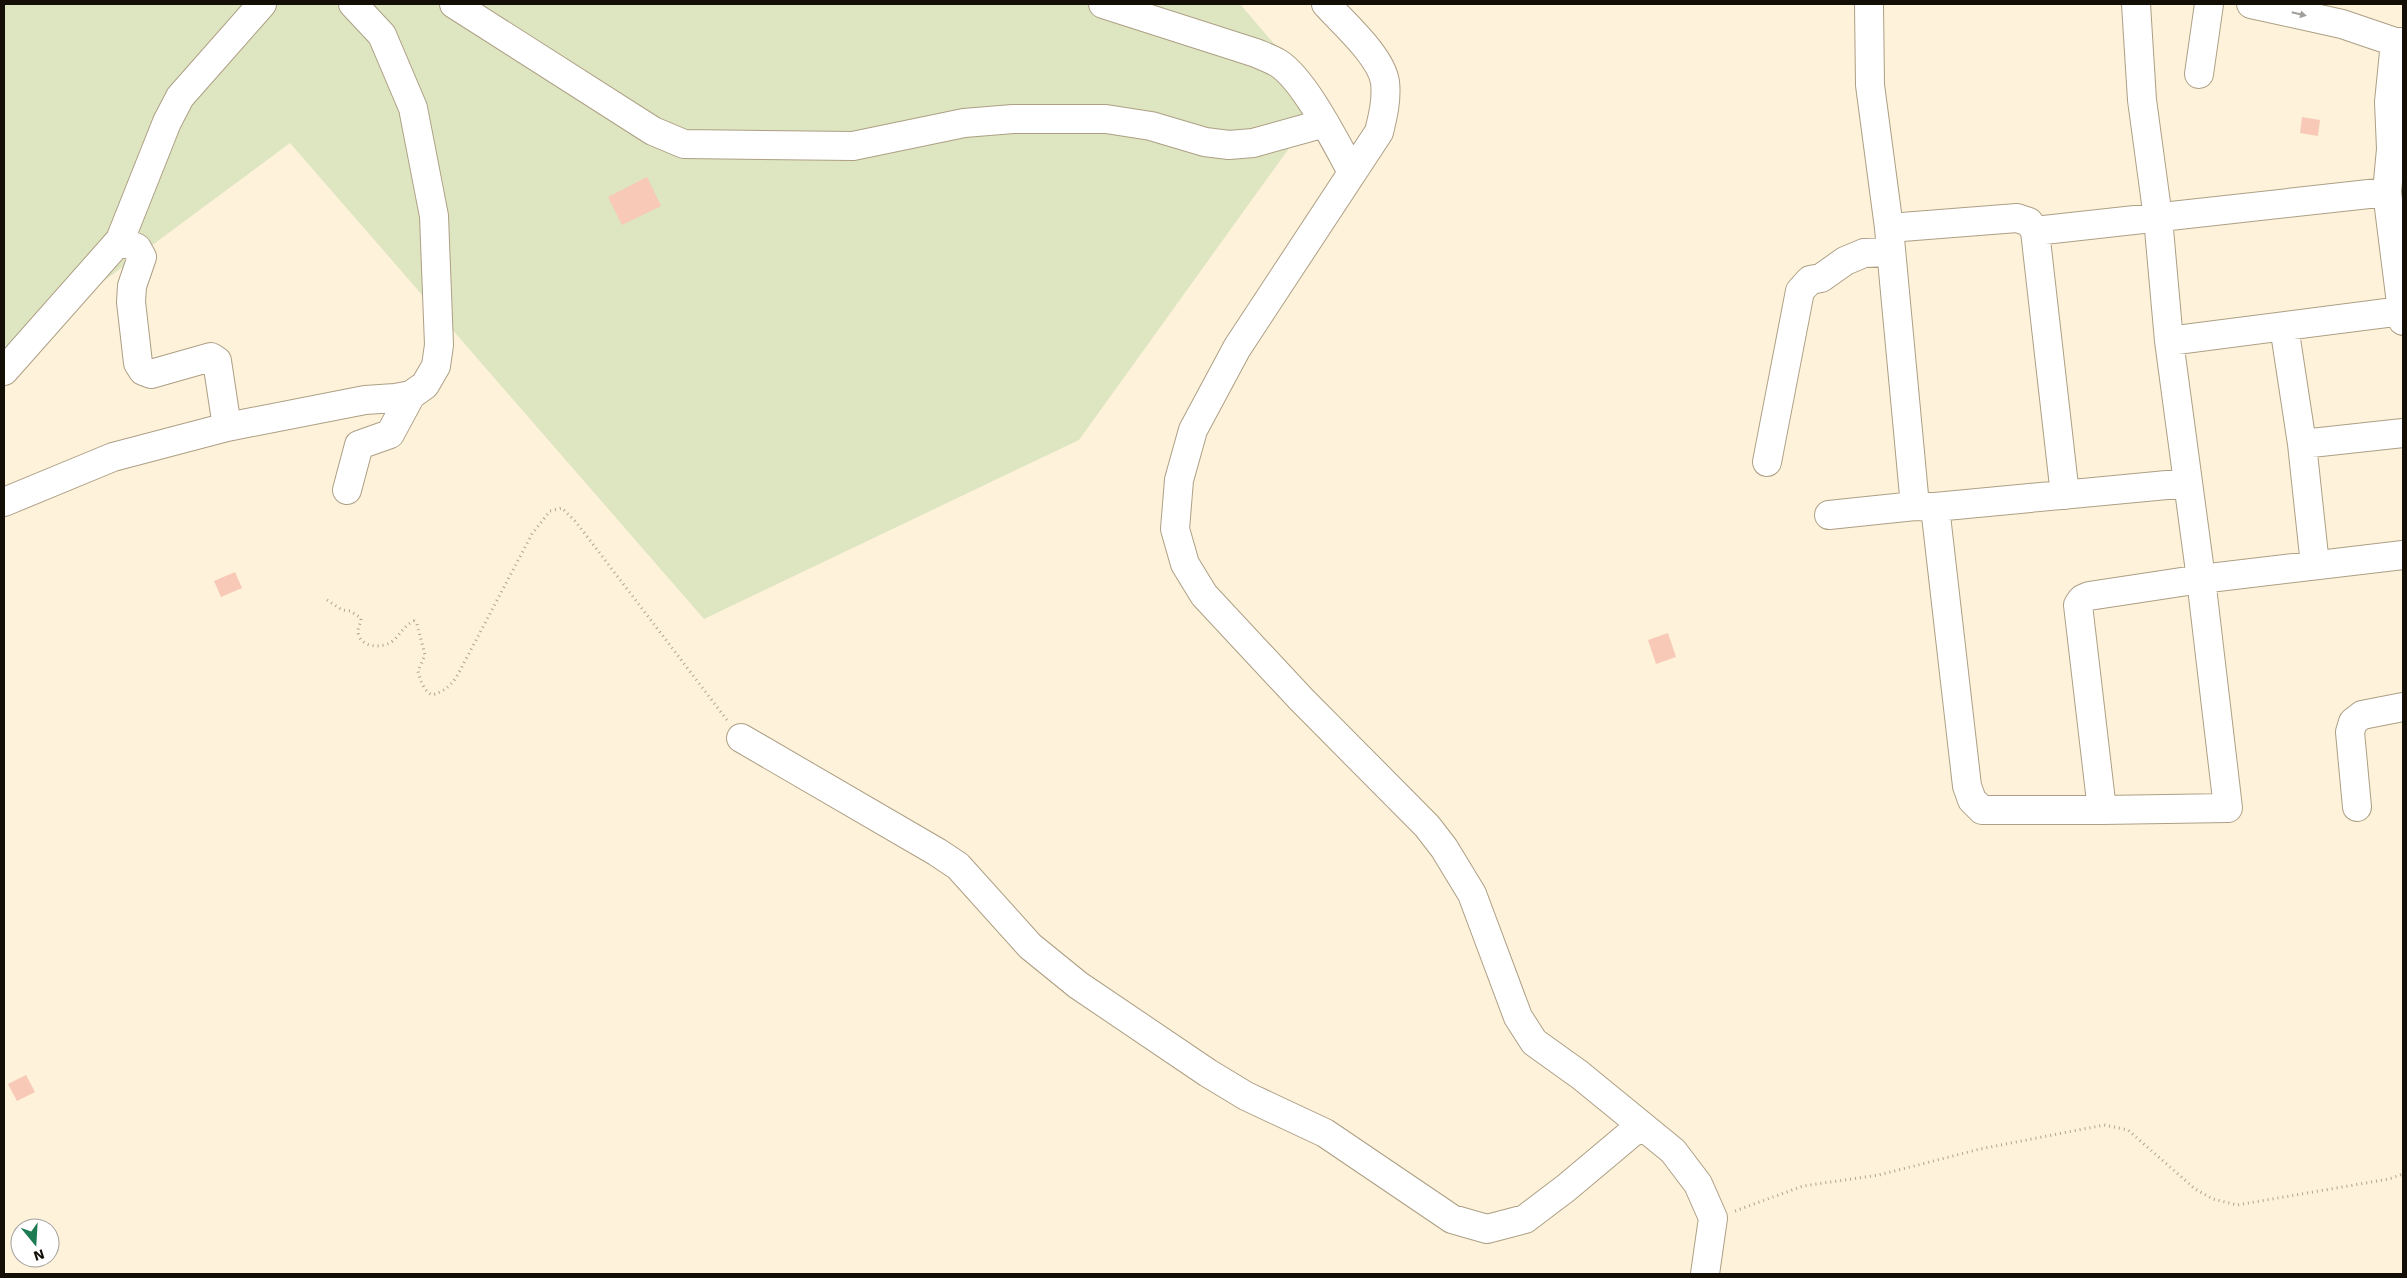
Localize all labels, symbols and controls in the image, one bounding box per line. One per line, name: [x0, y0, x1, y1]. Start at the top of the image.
one-way arrow: [2291, 11, 2307, 19]
north arrow: [10, 1218, 60, 1268]
text: N: [32, 1246, 46, 1265]

